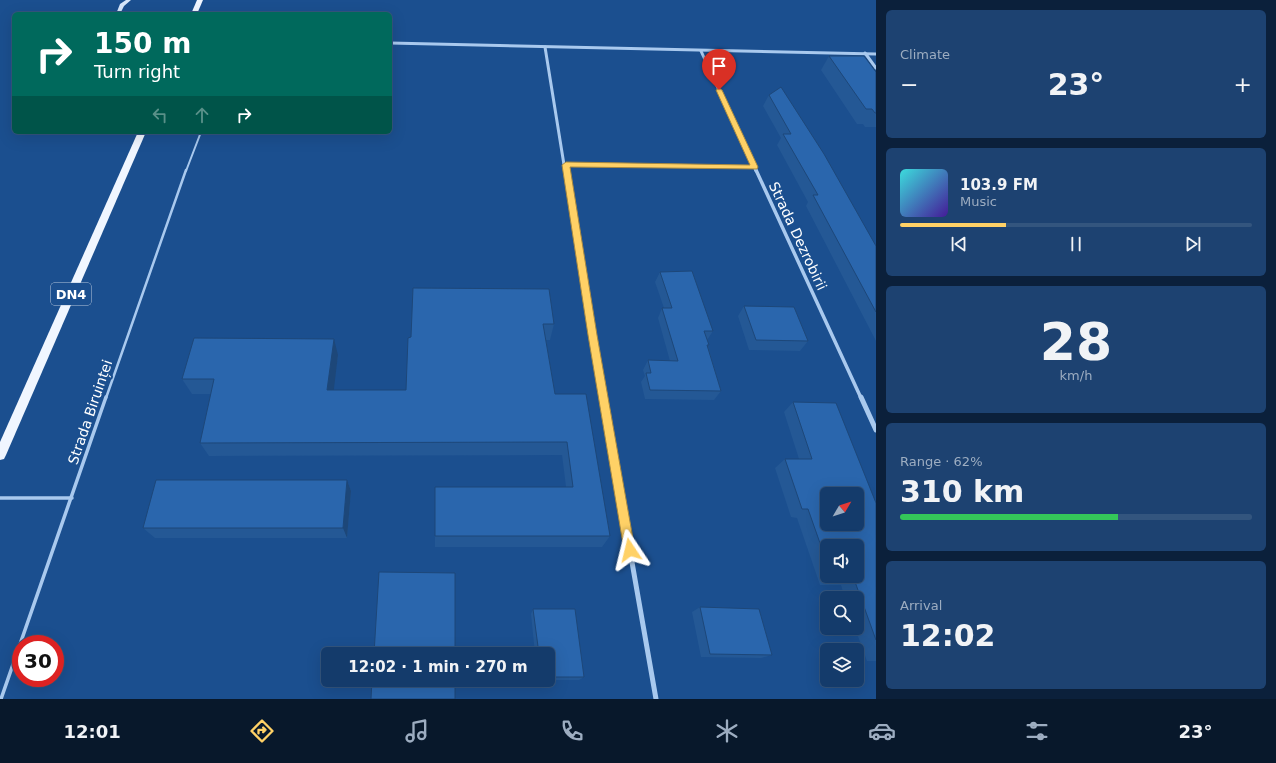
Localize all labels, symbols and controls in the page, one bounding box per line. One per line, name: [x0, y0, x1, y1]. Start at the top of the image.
text: 150 m: [94, 27, 191, 60]
icon: right: [28, 28, 80, 80]
text: Climate: [900, 47, 950, 62]
pin: [702, 49, 736, 90]
icon: arrive: [708, 55, 730, 77]
text: Turn right: [94, 61, 180, 82]
text: 23°: [1048, 67, 1104, 102]
text: −: [900, 72, 918, 97]
text: +: [1234, 72, 1252, 97]
icon: left: [149, 104, 171, 126]
icon: ahead: [191, 104, 213, 126]
icon: right: [233, 104, 255, 126]
text: 103.9 FM: [960, 176, 1038, 194]
street label: Strada Dezrobirii: [766, 179, 830, 293]
text: Music: [960, 194, 997, 209]
icon: previous: [948, 233, 970, 255]
icon: pause: [1065, 233, 1087, 255]
icon: next: [1182, 233, 1204, 255]
road number: DN4: [51, 283, 91, 305]
text: 28: [1040, 312, 1112, 372]
street label: Strada Biruinței: [65, 358, 116, 467]
text: km/h: [1060, 368, 1092, 383]
text: Range · 62%: [900, 454, 983, 469]
text: 310 km: [900, 474, 1024, 509]
north arrow: [820, 487, 864, 531]
map controls: [820, 487, 864, 687]
position arrow: [609, 529, 651, 571]
button: sound: [820, 539, 864, 583]
button: search: [820, 591, 864, 635]
text: Arrival: [900, 598, 942, 613]
text: 12:02: [900, 618, 996, 653]
speed limit sign: 30: [12, 635, 64, 687]
button: layers: [820, 643, 864, 687]
text: 12:02 · 1 min · 270 m: [348, 658, 528, 676]
icon: directions: [248, 717, 276, 745]
icon: music: [403, 717, 431, 745]
icon: phone: [558, 717, 586, 745]
icon: climate: [713, 717, 741, 745]
icon: car: [868, 717, 896, 745]
icon: filters: [1023, 717, 1051, 745]
text: 12:01: [64, 721, 121, 742]
text: 23°: [1178, 721, 1212, 742]

